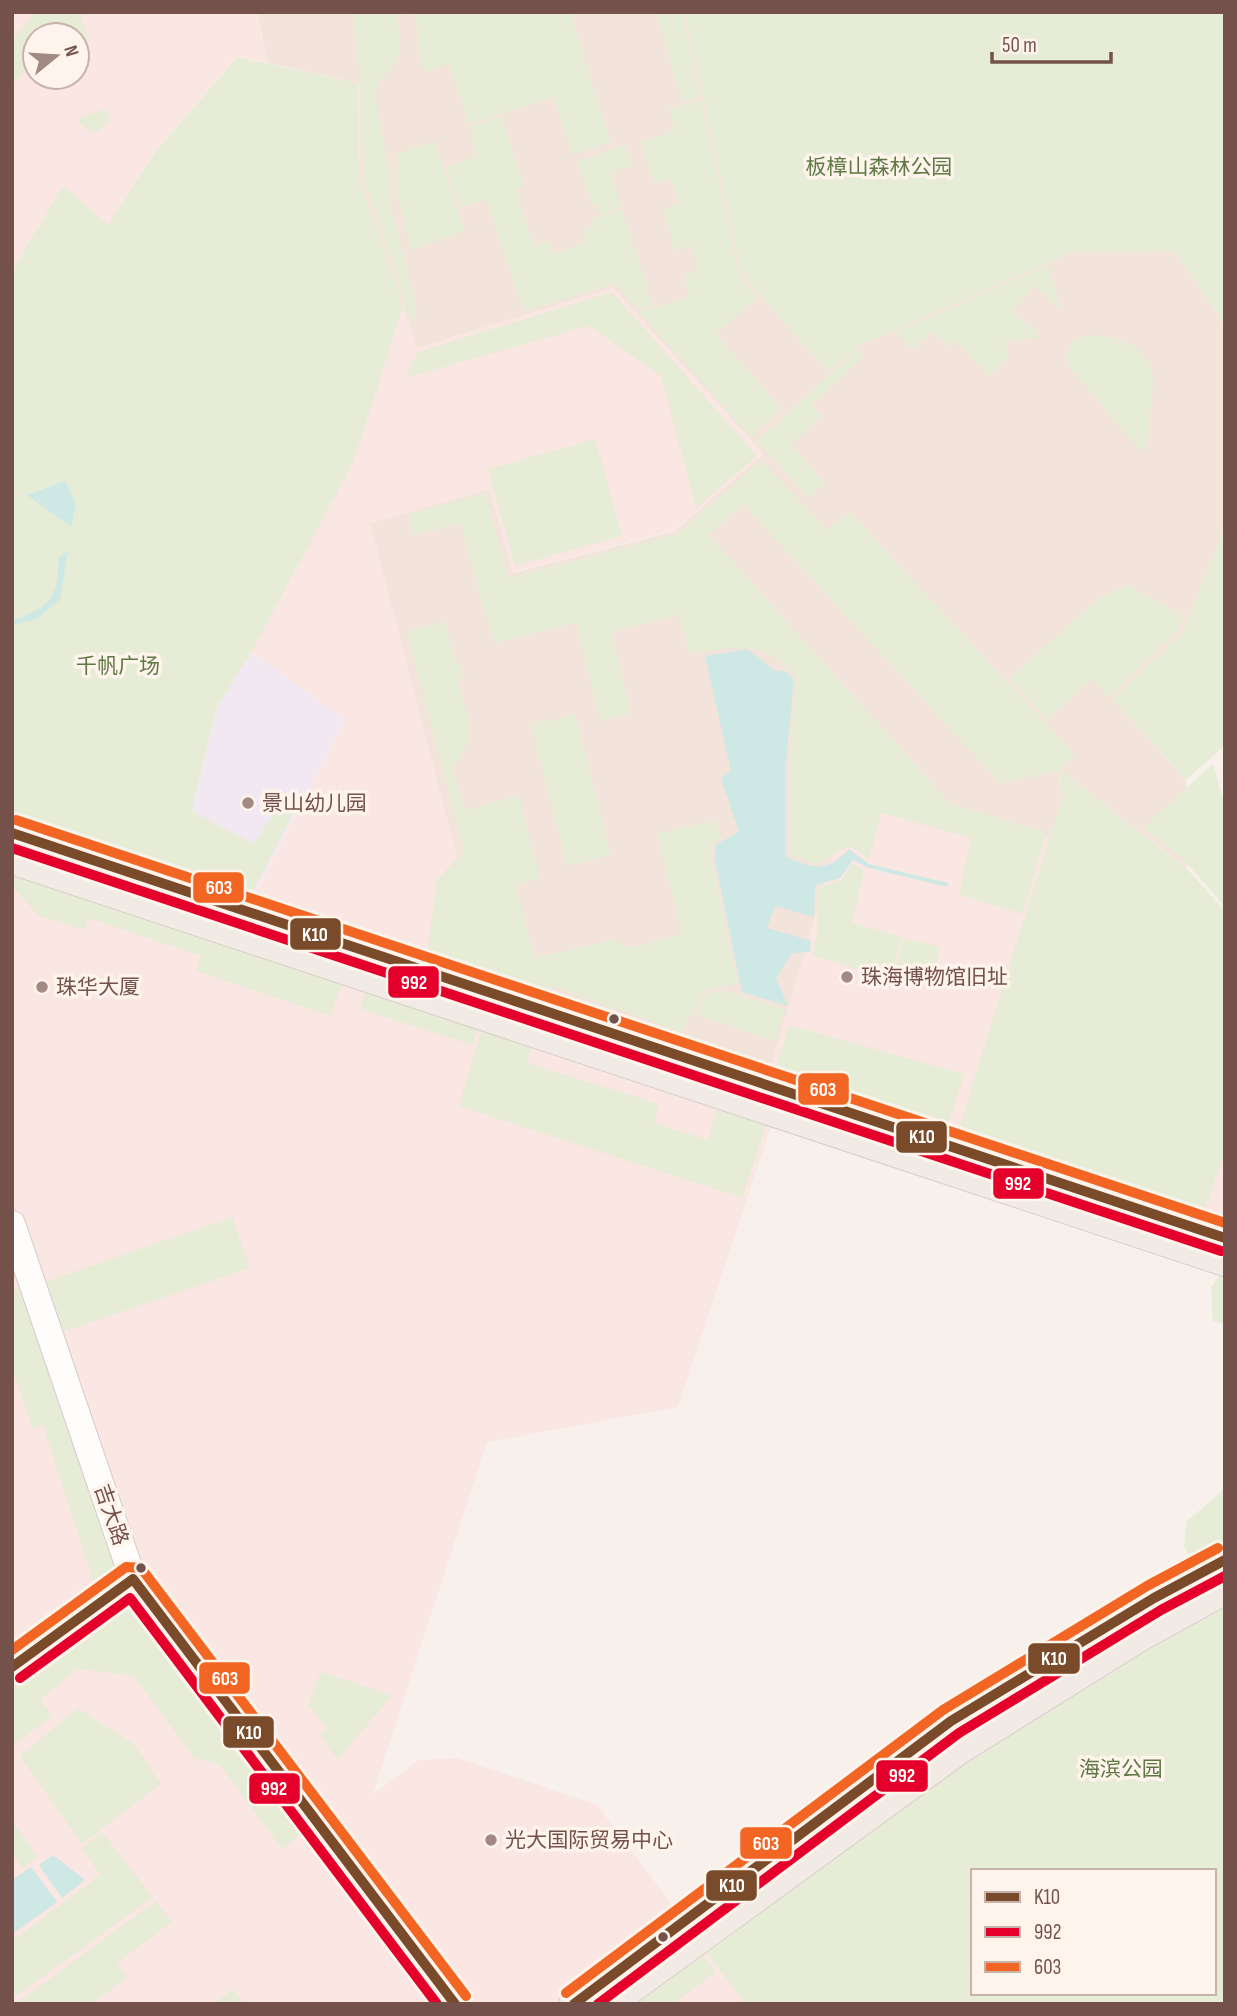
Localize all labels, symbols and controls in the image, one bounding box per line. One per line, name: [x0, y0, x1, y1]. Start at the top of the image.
north arrow: [21, 21, 91, 91]
scale bar: [992, 21, 1111, 65]
text: 50 m: [1002, 33, 1037, 58]
text: N: [58, 43, 83, 60]
park label: 板樟山森林公园: [806, 155, 953, 180]
park label: 千帆广场: [76, 654, 160, 679]
place label: 景山幼儿园: [262, 791, 367, 816]
marker: 景山幼儿园: [240, 795, 256, 811]
line badge: 603: [192, 871, 245, 904]
text: 603: [206, 877, 232, 900]
line badge: K10: [289, 917, 342, 951]
text: K10: [302, 924, 328, 947]
line badge: 992: [387, 965, 440, 999]
place label: 珠海博物馆旧址: [861, 965, 1008, 990]
marker: 珠海博物馆旧址: [839, 969, 855, 985]
text: 992: [401, 972, 427, 995]
place label: 珠华大厦: [56, 975, 140, 1000]
marker: 珠华大厦: [34, 979, 50, 995]
unlabelled marker: [607, 1012, 621, 1026]
line badge: 603: [797, 1072, 850, 1106]
text: 603: [810, 1079, 836, 1102]
line badge: K10: [895, 1120, 948, 1154]
text: K10: [909, 1126, 935, 1149]
line badge: 992: [992, 1167, 1045, 1200]
text: 992: [1005, 1173, 1031, 1196]
street label: 吉大路: [89, 1481, 133, 1549]
unlabelled marker: [134, 1561, 148, 1575]
line badge: K10: [1027, 1642, 1081, 1675]
text: K10: [1041, 1648, 1067, 1671]
line badge: 603: [198, 1661, 251, 1695]
text: 603: [212, 1668, 238, 1691]
line badge: K10: [222, 1715, 275, 1749]
text: K10: [236, 1722, 262, 1745]
park label: 海滨公园: [1079, 1757, 1163, 1782]
line badge: 992: [875, 1759, 929, 1793]
text: 992: [889, 1765, 915, 1788]
line badge: 992: [248, 1772, 301, 1805]
text: 992: [261, 1778, 287, 1801]
line badge: 603: [739, 1826, 793, 1860]
place label: 光大国际贸易中心: [505, 1828, 673, 1853]
marker: 光大国际贸易中心: [483, 1832, 499, 1848]
text: 603: [753, 1833, 779, 1856]
line badge: K10: [705, 1869, 758, 1902]
legend: [971, 1869, 1216, 1995]
text: K10: [719, 1875, 745, 1898]
text: K10: [1034, 1885, 1060, 1910]
text: 992: [1034, 1920, 1061, 1945]
unlabelled marker: [656, 1930, 670, 1944]
text: 603: [1034, 1955, 1061, 1980]

